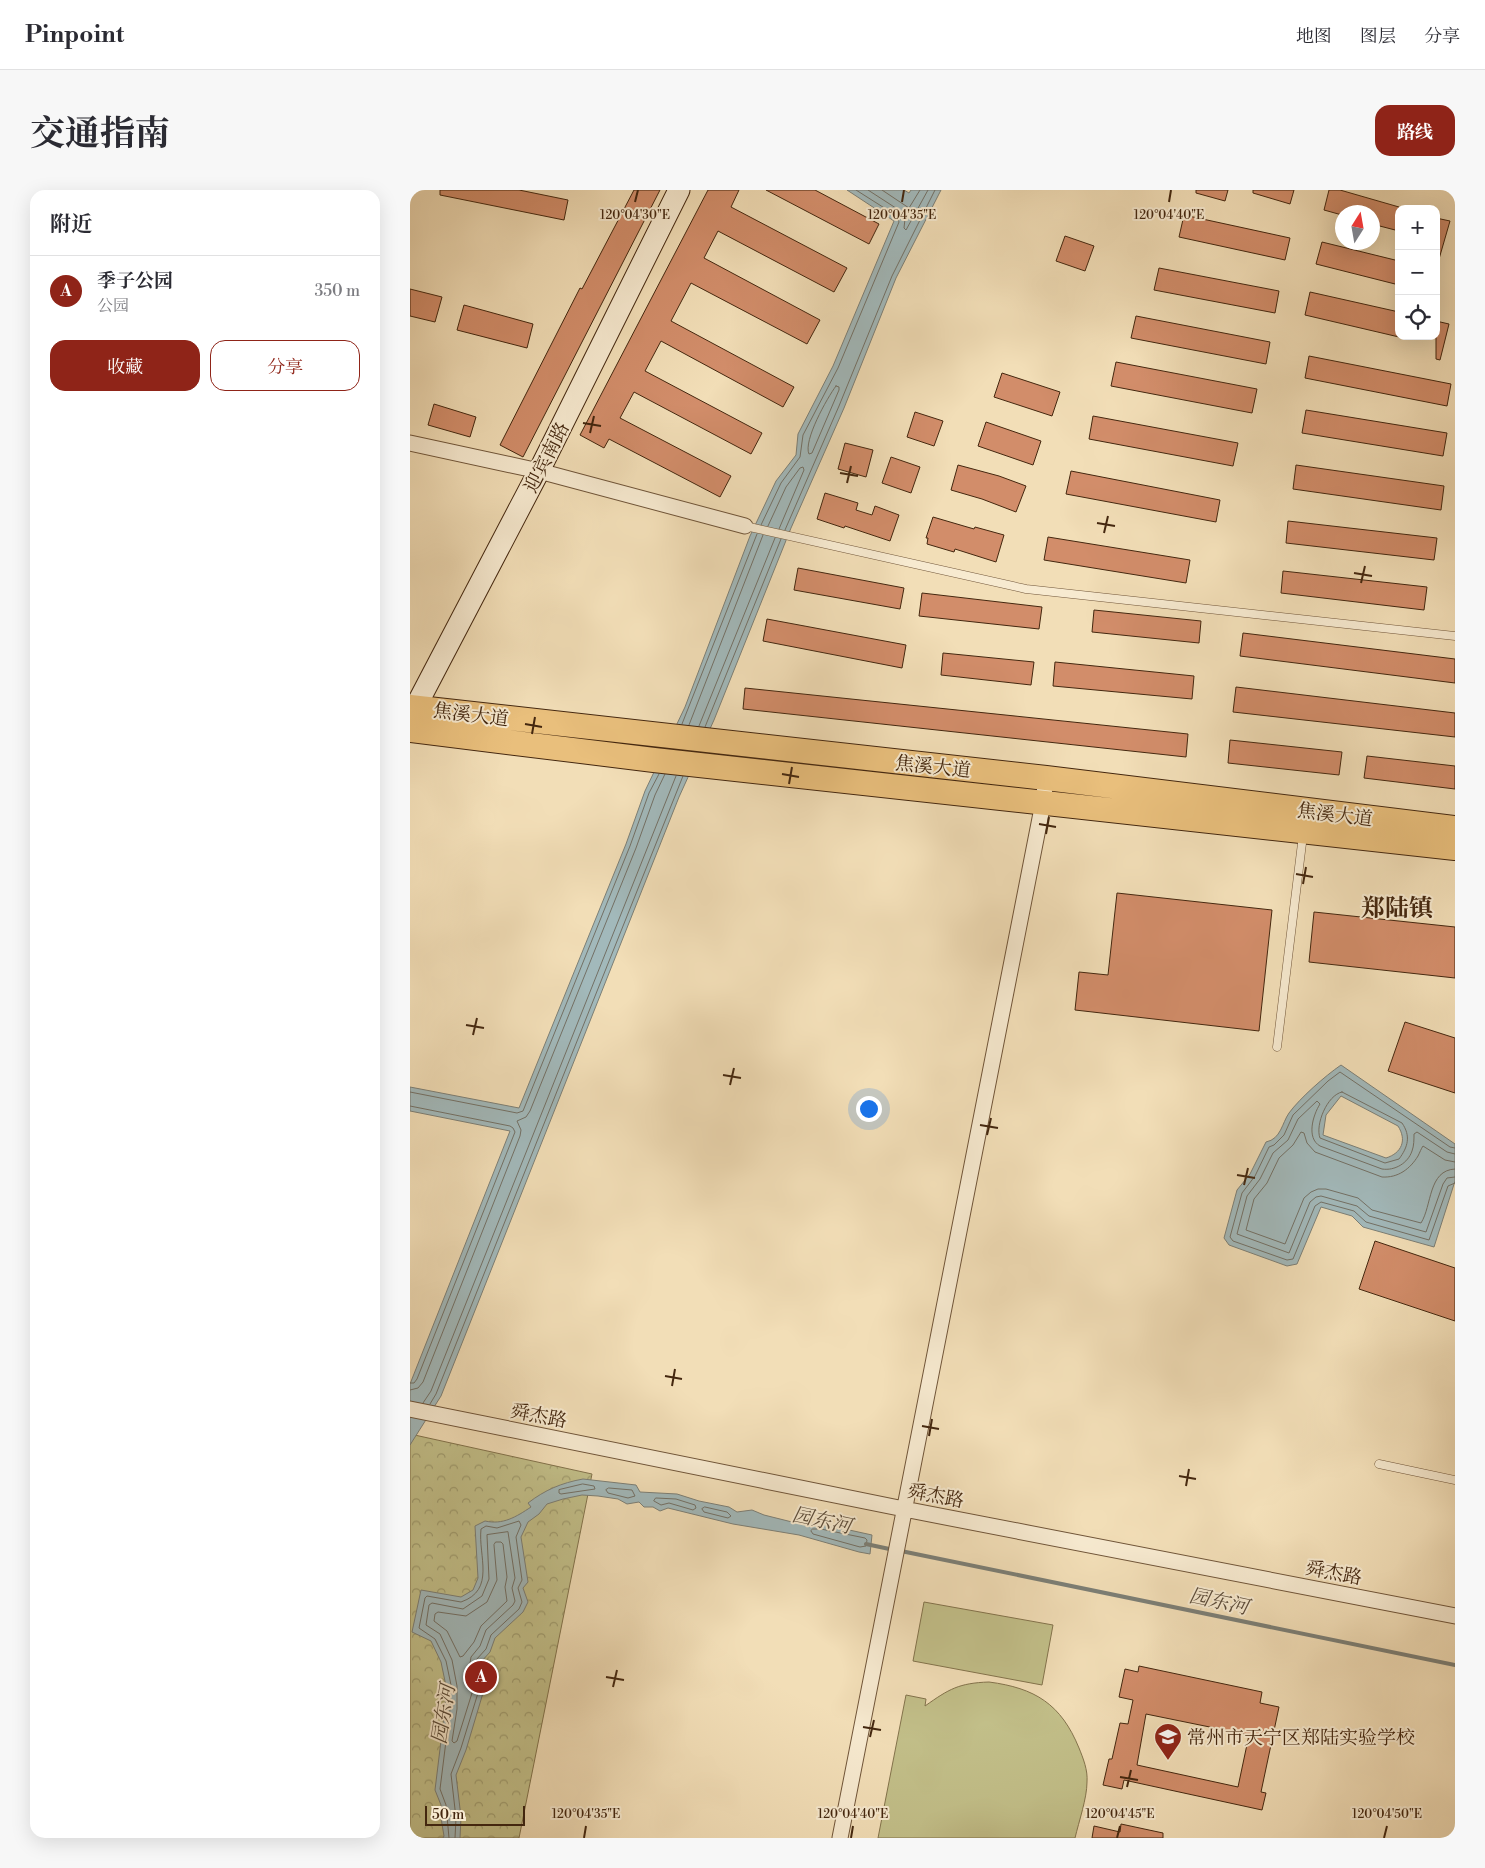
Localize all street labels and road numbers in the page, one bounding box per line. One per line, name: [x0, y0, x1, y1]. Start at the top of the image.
street label: 迎宾南路: [519, 418, 575, 497]
street label: 焦溪大道: [432, 698, 510, 732]
street label: 焦溪大道: [894, 751, 972, 783]
street label: 焦溪大道: [1296, 798, 1374, 832]
street label: 舜杰路: [509, 1399, 569, 1433]
street label: 舜杰路: [906, 1479, 966, 1513]
street label: 舜杰路: [1304, 1556, 1364, 1590]

